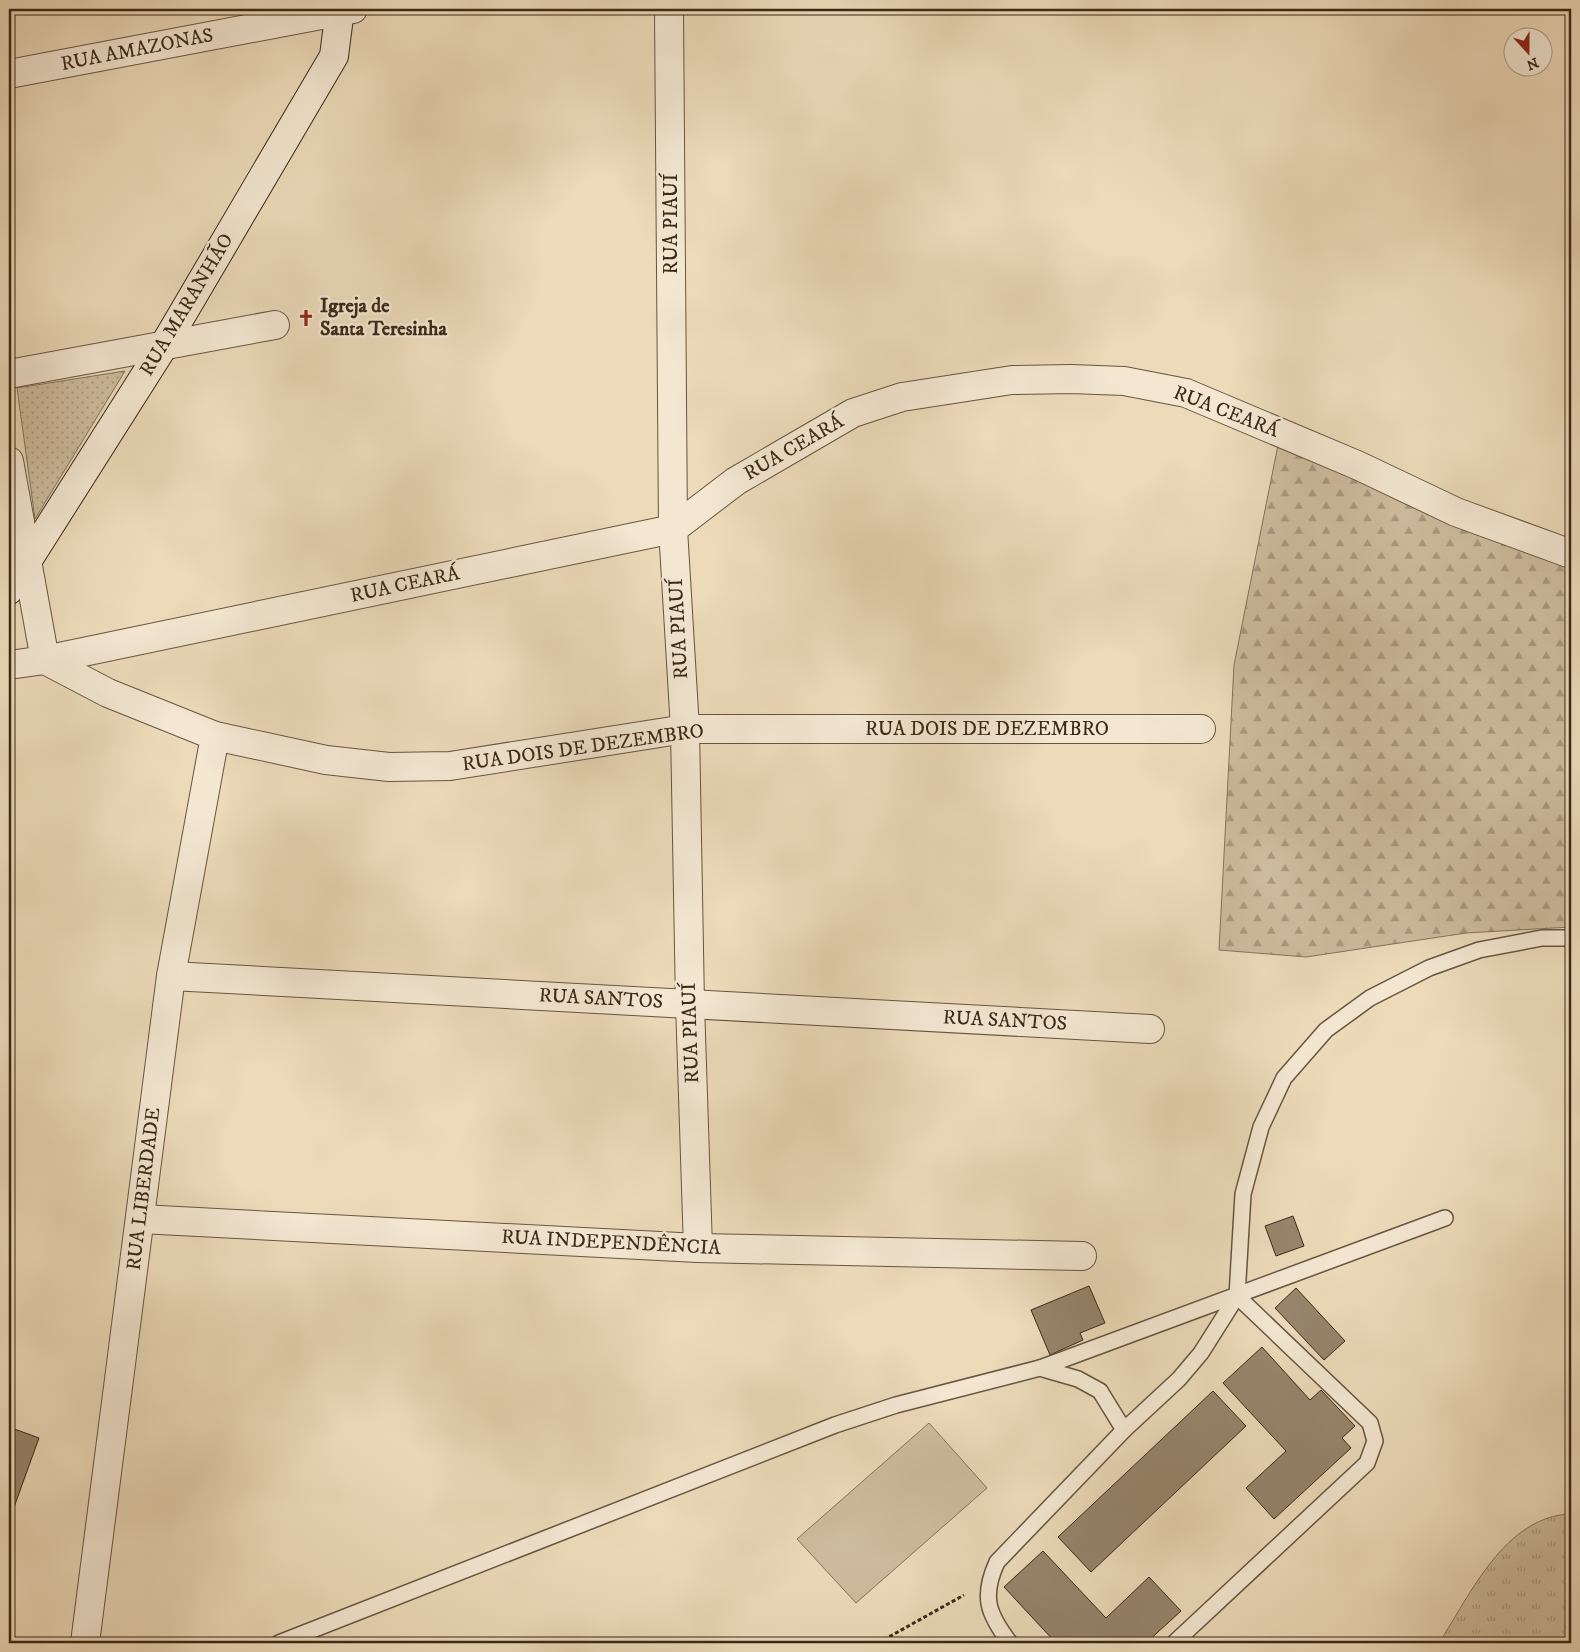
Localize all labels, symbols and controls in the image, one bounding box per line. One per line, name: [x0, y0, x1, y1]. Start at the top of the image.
street label: RUA AMAZONAS: [59, 23, 215, 77]
north arrow: [1502, 28, 1552, 78]
text: N: [1523, 53, 1541, 74]
street label: RUA PIAUÍ: [658, 173, 684, 274]
street label: RUA MARANHÃO: [134, 229, 239, 381]
place label: Igreja de Santa Teresinha: [320, 294, 447, 342]
church icon: Igreja de Santa Teresinha: [296, 308, 316, 328]
street label: RUA CEARÁ: [1170, 379, 1283, 444]
street label: RUA CEARÁ: [739, 408, 849, 487]
street label: RUA CEARÁ: [348, 560, 462, 609]
street label: RUA PIAUÍ: [663, 577, 694, 680]
street label: RUA DOIS DE DEZEMBRO: [865, 717, 1109, 742]
street label: RUA DOIS DE DEZEMBRO: [460, 719, 706, 777]
street label: RUA PIAUÍ: [676, 981, 705, 1084]
street label: RUA SANTOS: [538, 983, 664, 1015]
street label: RUA SANTOS: [942, 1005, 1068, 1037]
street label: RUA LIBERDADE: [122, 1106, 166, 1272]
street label: RUA INDEPENDÊNCIA: [501, 1225, 722, 1261]

